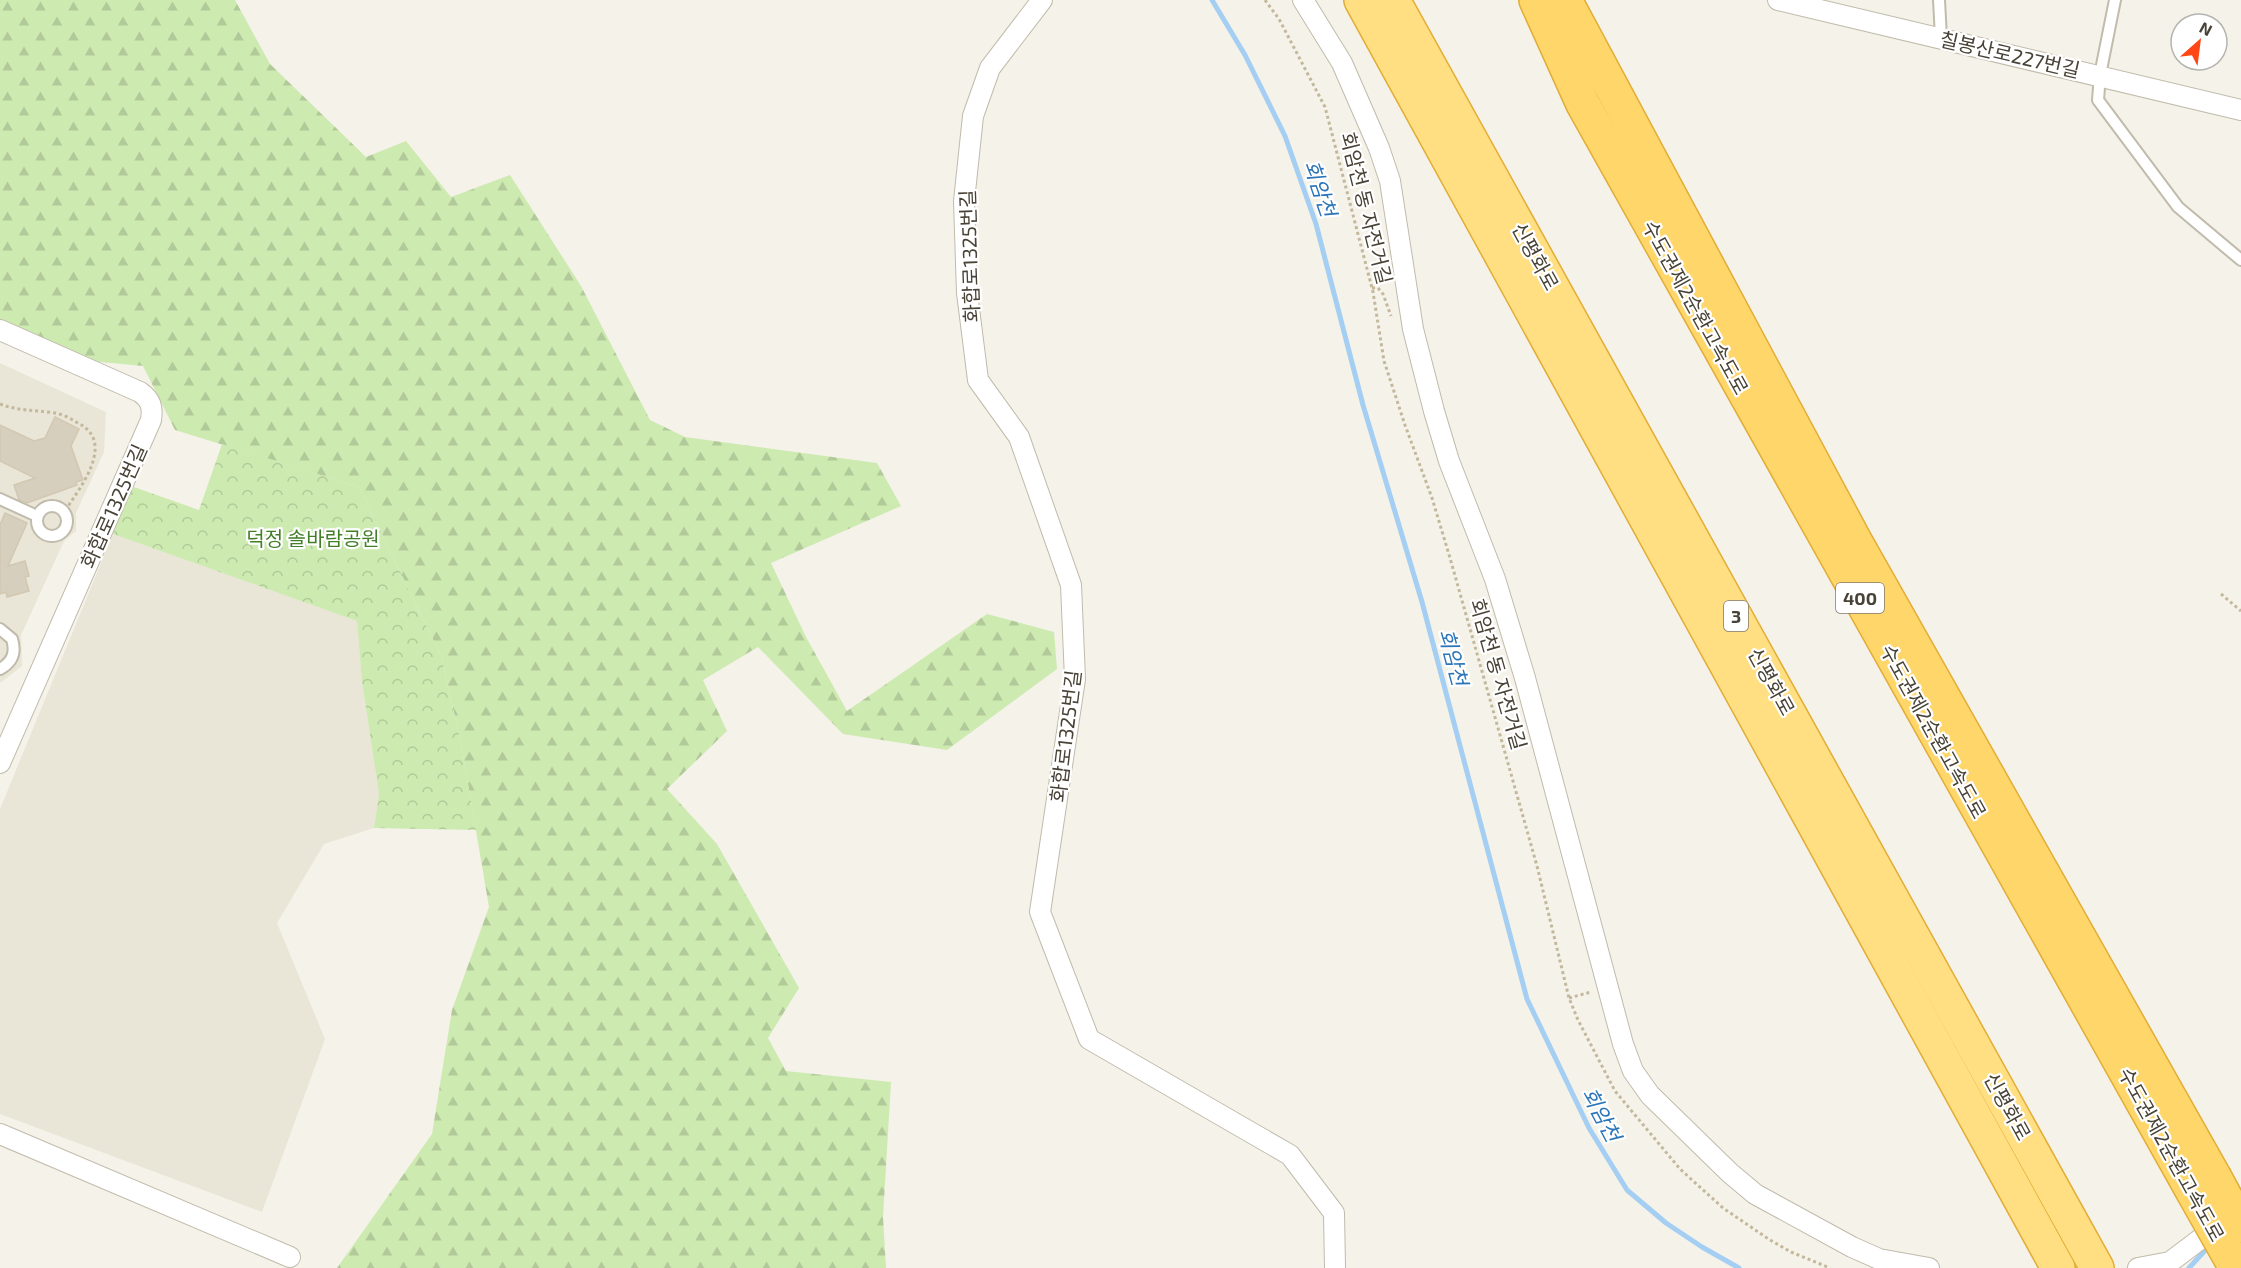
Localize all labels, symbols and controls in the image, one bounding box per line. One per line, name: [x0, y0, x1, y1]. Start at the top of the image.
north arrow: [2169, 12, 2229, 72]
text: N: [2197, 17, 2216, 39]
street label: 칠봉산로227번길: [1938, 26, 2082, 82]
street label: 회암천 동 자전거길: [1336, 129, 1398, 287]
water label: 회암천: [1300, 157, 1343, 222]
street label: 화합로1325번길: [955, 189, 983, 323]
street label: 수도권제2순환고속도로: [1638, 216, 1754, 398]
street label: 신평화로: [1508, 218, 1564, 294]
street label: 화합로1325번길: [75, 440, 151, 572]
park label: 덕정 솔바람공원: [246, 526, 380, 550]
road number: 400: [1836, 583, 1884, 613]
street label: 회암천 동 자전거길: [1466, 596, 1532, 752]
road number: 3: [1724, 601, 1748, 631]
water label: 회암천: [1434, 626, 1474, 691]
street label: 수도권제2순환고속도로: [1876, 640, 1992, 822]
street label: 신평화로: [1744, 643, 1800, 719]
street label: 화합로1325번길: [1045, 669, 1085, 803]
street label: 수도권제2순환고속도로: [2114, 1063, 2230, 1245]
street label: 신평화로: [1980, 1068, 2036, 1144]
water label: 회암천: [1577, 1083, 1628, 1148]

